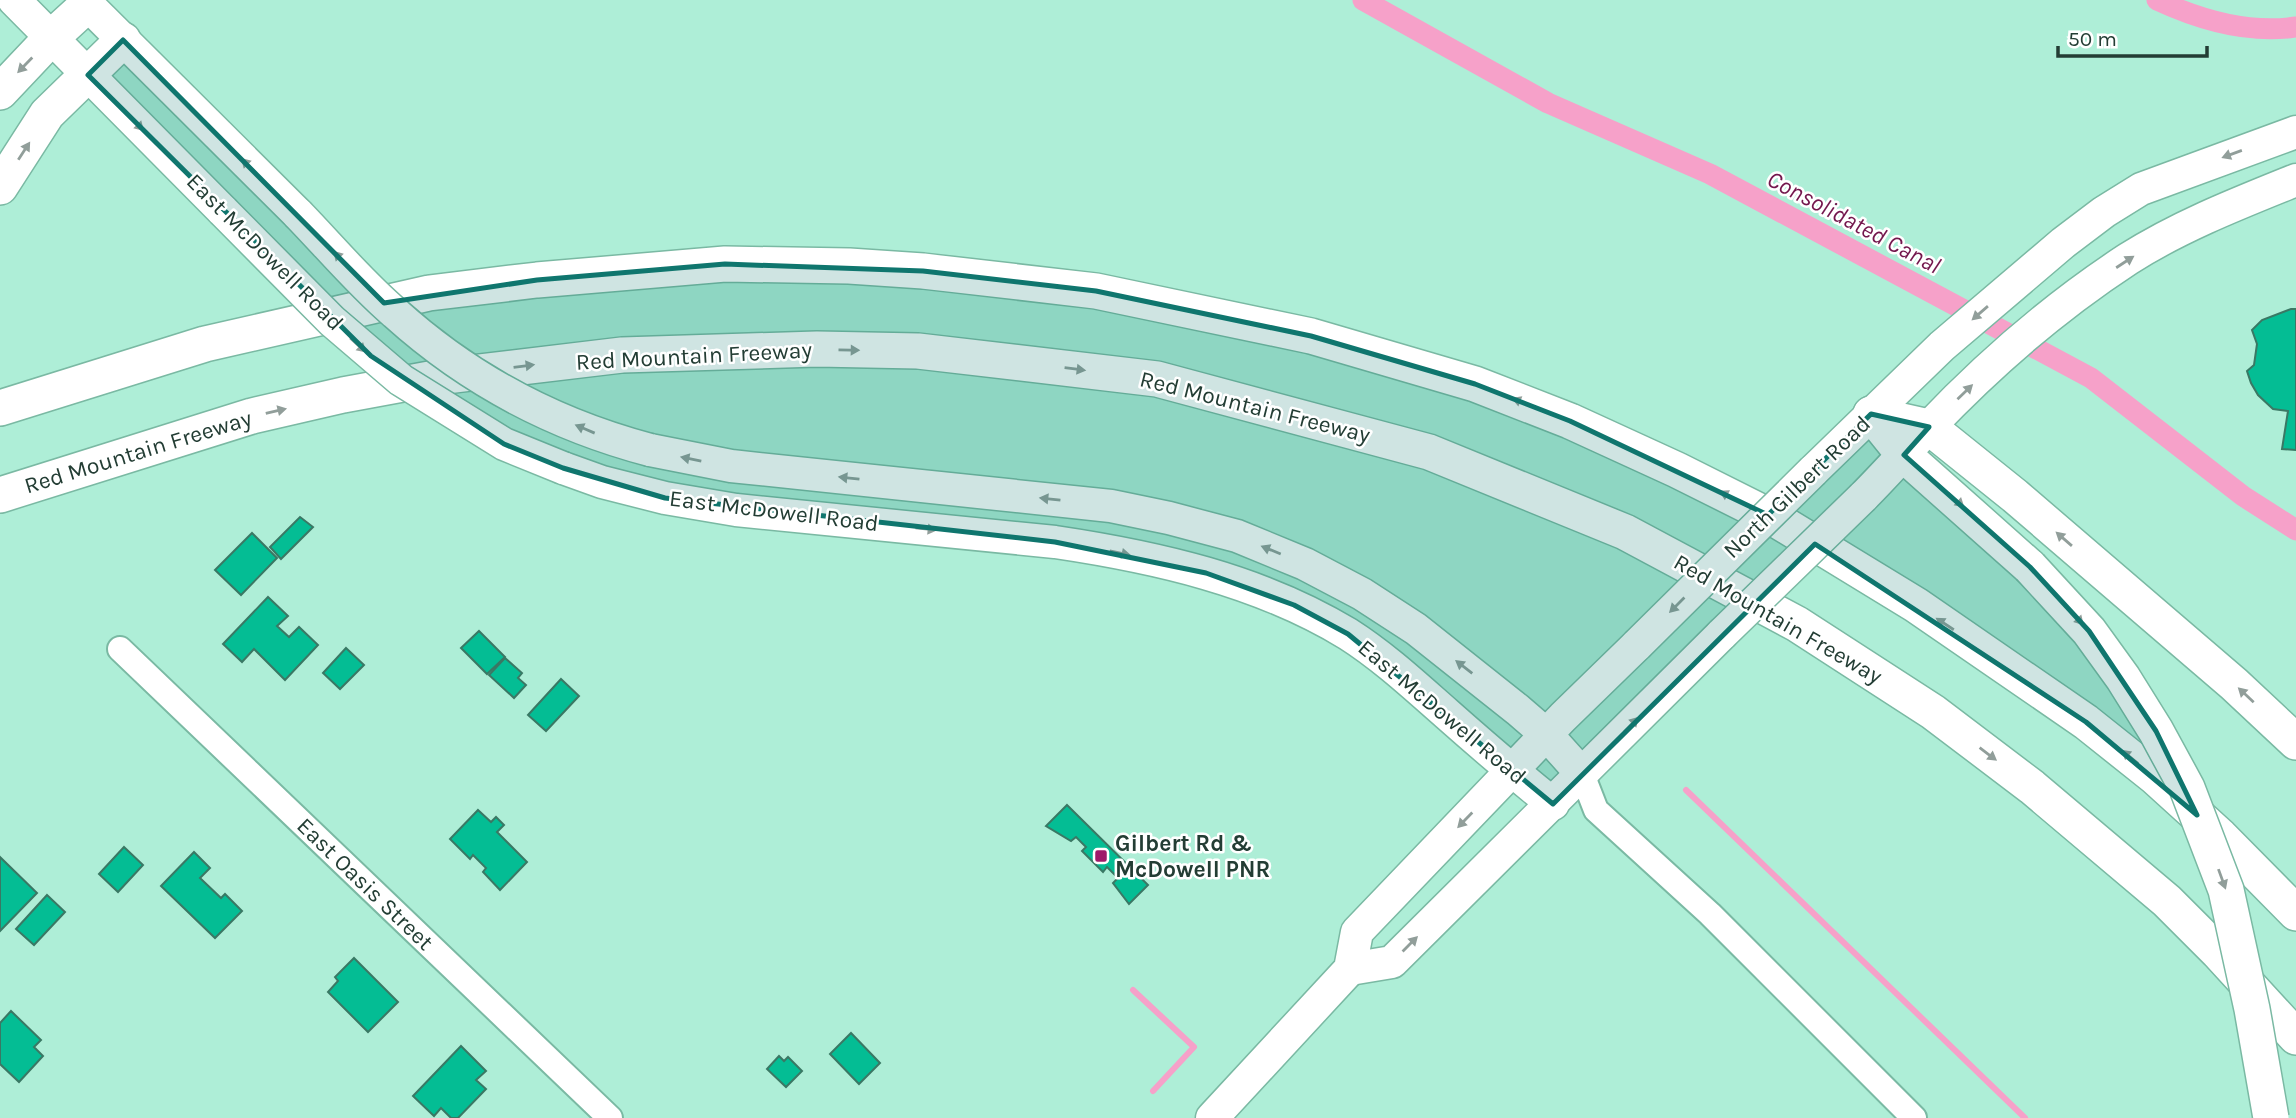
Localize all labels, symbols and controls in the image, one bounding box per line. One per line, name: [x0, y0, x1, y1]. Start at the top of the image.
scale bar: [2058, 14, 2207, 58]
text: 50 m: [2068, 27, 2117, 51]
one-way arrow: [17, 56, 34, 73]
one-way arrow: [128, 114, 144, 131]
one-way arrow: [17, 141, 30, 161]
one-way arrow: [2221, 149, 2242, 160]
one-way arrow: [242, 158, 258, 175]
water label: Consolidated Canal: [1762, 164, 1946, 280]
street label: East McDowell Road: [181, 168, 349, 336]
one-way arrow: [334, 251, 350, 268]
one-way arrow: [2116, 255, 2134, 269]
one-way arrow: [1972, 305, 1989, 320]
street label: Red Mountain Freeway: [575, 336, 813, 376]
one-way arrow: [349, 337, 367, 353]
one-way arrow: [838, 344, 860, 356]
one-way arrow: [513, 361, 535, 372]
one-way arrow: [1064, 364, 1086, 375]
street label: Red Mountain Freeway: [1137, 365, 1373, 449]
one-way arrow: [1956, 385, 1973, 401]
one-way arrow: [1511, 396, 1532, 407]
street label: Red Mountain Freeway: [21, 404, 255, 499]
one-way arrow: [265, 405, 287, 416]
street label: North Gilbert Road: [1718, 410, 1876, 564]
one-way arrow: [575, 424, 596, 435]
one-way arrow: [680, 453, 702, 464]
one-way arrow: [837, 472, 859, 483]
street label: East McDowell Road: [668, 485, 880, 537]
one-way arrow: [1719, 490, 1739, 501]
one-way arrow: [1947, 491, 1964, 507]
one-way arrow: [1039, 493, 1061, 504]
one-way arrow: [915, 523, 937, 534]
one-way arrow: [2056, 532, 2073, 547]
one-way arrow: [1260, 544, 1281, 555]
one-way arrow: [1109, 548, 1131, 559]
street label: Red Mountain Freeway: [1669, 548, 1887, 690]
one-way arrow: [1669, 597, 1685, 613]
one-way arrow: [2068, 608, 2084, 625]
one-way arrow: [1936, 618, 1955, 631]
street label: East McDowell Road: [1353, 634, 1531, 790]
one-way arrow: [1456, 660, 1474, 675]
one-way arrow: [2238, 688, 2255, 704]
one-way arrow: [1622, 717, 1639, 734]
one-way arrow: [1978, 746, 1996, 761]
one-way arrow: [2122, 750, 2139, 765]
one-way arrow: [1457, 811, 1473, 828]
street label: East Oasis Street: [291, 812, 439, 956]
place label: Gilbert Rd & McDowell PNR: [1115, 830, 1270, 883]
marker: Gilbert Rd & McDowell PNR: [1093, 848, 1109, 864]
one-way arrow: [2216, 868, 2227, 889]
one-way arrow: [1402, 936, 1419, 953]

